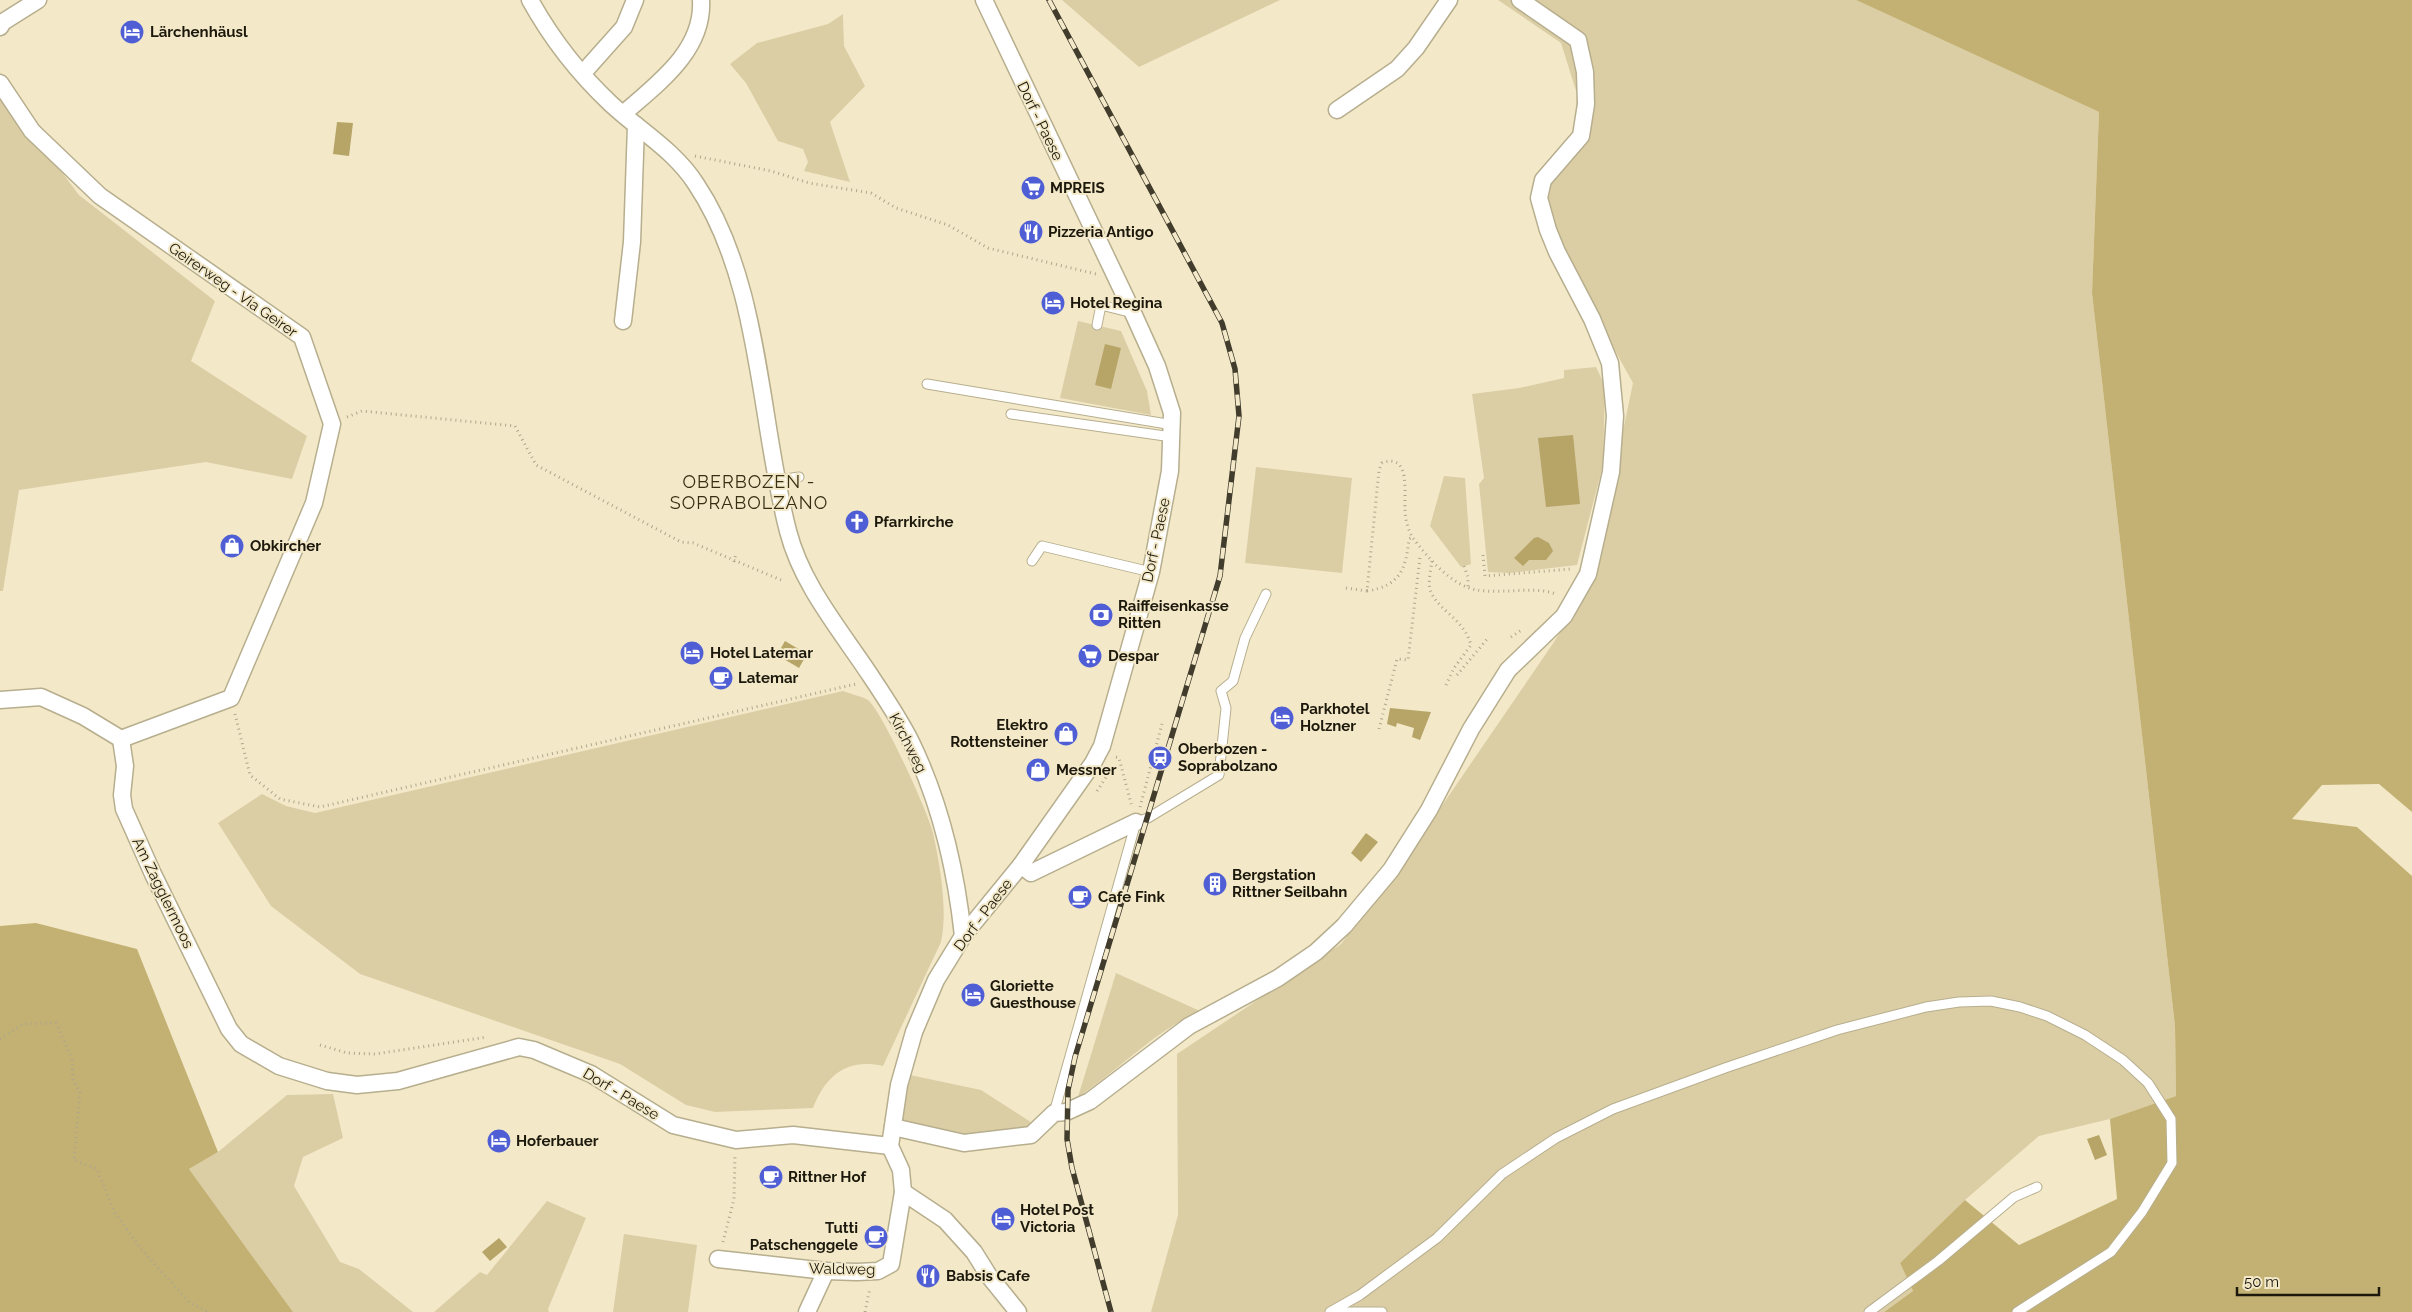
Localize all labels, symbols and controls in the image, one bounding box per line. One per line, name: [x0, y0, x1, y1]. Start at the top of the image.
hotel icon: Lärchenhäusl: [119, 19, 145, 45]
place label: Lärchenhäusl: [150, 23, 248, 41]
street label: Dorf - Paese: [1013, 78, 1067, 164]
supermarket icon: MPREIS: [1020, 175, 1046, 201]
place label: MPREIS: [1050, 179, 1105, 197]
restaurant icon: Pizzeria Antigo: [1018, 219, 1044, 245]
place label: Pizzeria Antigo: [1048, 223, 1153, 241]
street label: Geirerweg - Via Geirer: [165, 239, 301, 342]
hotel icon: Hotel Regina: [1040, 290, 1066, 316]
place label: Hotel Regina: [1070, 294, 1163, 312]
district label: OBERBOZEN - SOPRABOLZANO: [670, 471, 828, 513]
street label: Dorf - Paese: [1138, 496, 1174, 584]
church icon: Pfarrkirche: [844, 509, 870, 535]
place label: Pfarrkirche: [874, 513, 953, 531]
shop icon: Obkircher: [219, 533, 245, 559]
place label: Obkircher: [250, 537, 321, 555]
place label: Raiffeisenkasse Ritten: [1118, 597, 1229, 632]
bank icon: Raiffeisenkasse Ritten: [1088, 602, 1114, 628]
hotel icon: Hotel Latemar: [679, 640, 705, 666]
supermarket icon: Despar: [1077, 643, 1103, 669]
place label: Hotel Latemar: [710, 644, 813, 662]
place label: Despar: [1108, 647, 1159, 665]
cafe icon: Latemar: [708, 665, 734, 691]
place label: Latemar: [738, 669, 799, 687]
place label: Parkhotel Holzner: [1300, 700, 1370, 735]
hotel icon: Parkhotel Holzner: [1269, 705, 1295, 731]
street label: Kirchweg: [885, 710, 931, 776]
place label: Elektro Rottensteiner: [950, 716, 1048, 751]
shop icon: Elektro Rottensteiner: [1053, 721, 1079, 747]
place label: Oberbozen - Soprabolzano: [1178, 740, 1278, 775]
station icon: Oberbozen - Soprabolzano: [1147, 745, 1173, 771]
shop icon: Messner: [1025, 757, 1051, 783]
place label: Messner: [1056, 761, 1117, 779]
street label: Am Zagglermoos: [128, 835, 198, 951]
place label: Bergstation Rittner Seilbahn: [1232, 866, 1347, 901]
building icon: Bergstation Rittner Seilbahn: [1202, 871, 1228, 897]
street label: Dorf - Paese: [950, 875, 1016, 955]
cafe icon: Cafe Fink: [1067, 884, 1093, 910]
place label: Cafe Fink: [1098, 888, 1165, 906]
place label: Gloriette Guesthouse: [990, 977, 1076, 1012]
hotel icon: Gloriette Guesthouse: [960, 982, 986, 1008]
street label: Dorf - Paese: [580, 1064, 663, 1124]
hotel icon: Hoferbauer: [486, 1128, 512, 1154]
place label: Hoferbauer: [516, 1132, 599, 1150]
cafe icon: Rittner Hof: [758, 1164, 784, 1190]
place label: Rittner Hof: [788, 1168, 866, 1186]
place label: Hotel Post Victoria: [1020, 1201, 1094, 1236]
hotel icon: Hotel Post Victoria: [990, 1206, 1016, 1232]
place label: Tutti Patschenggele: [750, 1219, 858, 1254]
cafe icon: Tutti Patschenggele: [863, 1224, 889, 1250]
street label: Waldweg: [809, 1259, 875, 1279]
restaurant icon: Babsis Cafe: [915, 1263, 941, 1289]
scale bar: [2237, 1264, 2380, 1296]
place label: Babsis Cafe: [946, 1267, 1030, 1285]
text: 50 m: [2244, 1273, 2279, 1291]

